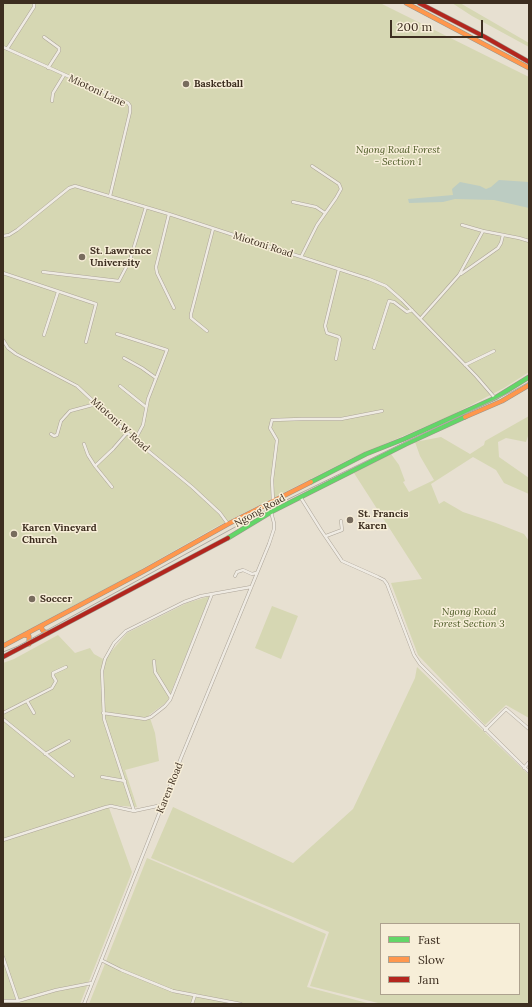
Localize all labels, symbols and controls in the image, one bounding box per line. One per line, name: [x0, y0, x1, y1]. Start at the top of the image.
scale bar: [392, 12, 485, 38]
text: 200 m: [397, 19, 432, 34]
street label: Miotoni Lane: [66, 73, 128, 109]
place label: Basketball: [194, 78, 243, 90]
marker: Basketball: [181, 79, 191, 89]
park label: Ngong Road Forest - Section 1: [356, 144, 440, 168]
street label: Miotoni Road: [232, 230, 294, 260]
place label: St. Lawrence University: [90, 245, 151, 268]
marker: St. Lawrence University: [77, 252, 87, 262]
street label: Miotoni W Road: [88, 395, 152, 455]
street label: Ngong Road: [232, 492, 288, 530]
place label: St. Francis Karen: [358, 508, 408, 532]
marker: St. Francis Karen: [345, 515, 355, 525]
place label: Karen Vineyard Church: [22, 522, 97, 546]
marker: Karen Vineyard Church: [9, 529, 19, 539]
place label: Soccer: [40, 593, 72, 605]
marker: Soccer: [27, 594, 37, 604]
park label: Ngong Road Forest Section 3: [433, 606, 505, 630]
street label: Karen Road: [154, 761, 186, 815]
legend: [380, 923, 520, 995]
text: Fast: [418, 932, 441, 947]
text: Slow: [418, 952, 445, 967]
text: Jam: [418, 972, 439, 987]

